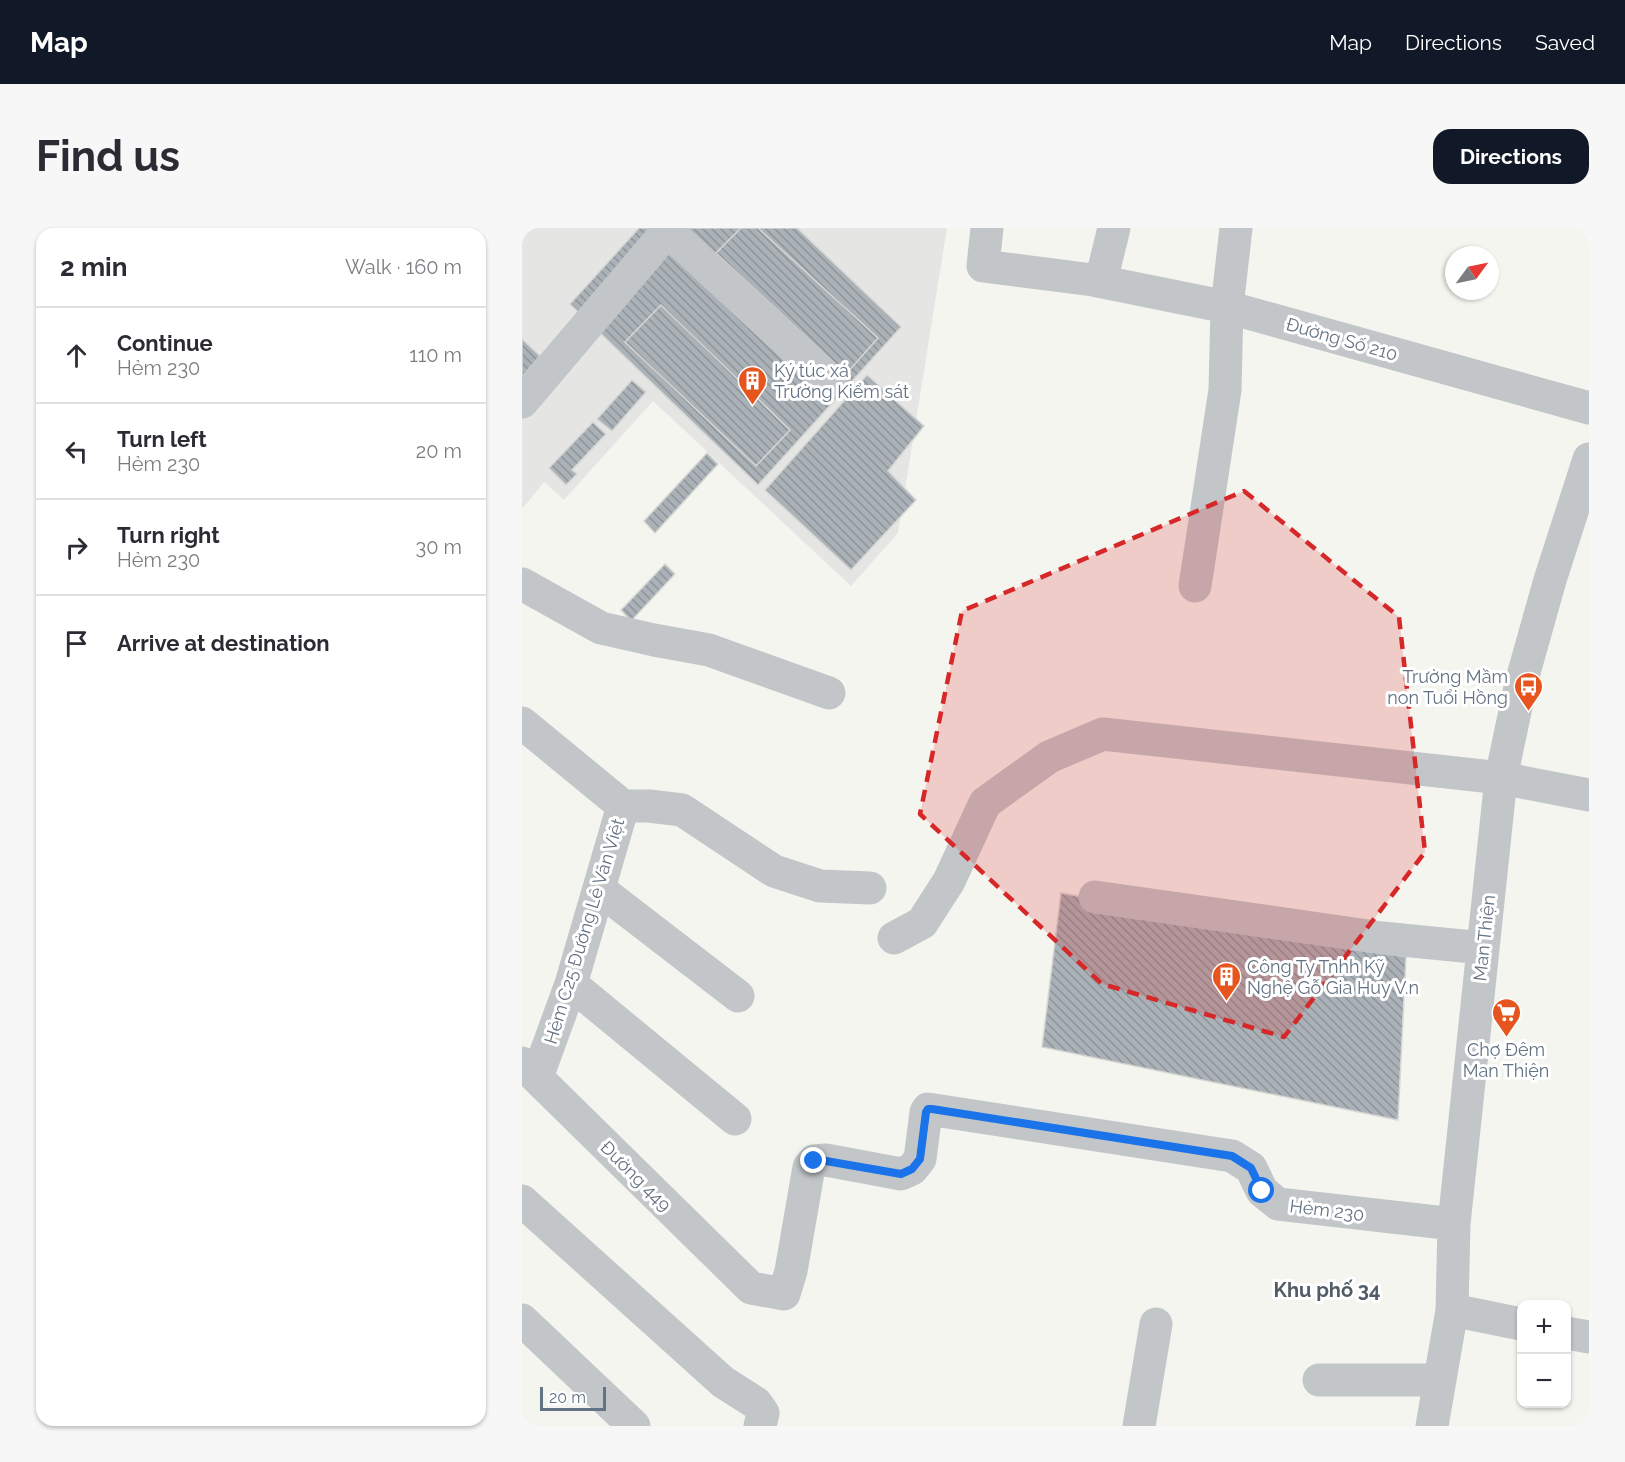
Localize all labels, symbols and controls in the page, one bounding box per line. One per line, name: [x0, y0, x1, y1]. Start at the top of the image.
text: Map: [30, 26, 88, 59]
text: Map: [1329, 30, 1372, 55]
text: Directions: [1405, 30, 1502, 55]
text: Saved: [1535, 30, 1595, 55]
button: Directions: [1433, 129, 1589, 184]
text: Find us: [36, 132, 180, 181]
north arrow: [1445, 246, 1499, 300]
text: 2 min: [60, 252, 127, 282]
text: Walk · 160 m: [345, 255, 462, 279]
street label: Đường Số 210: [1284, 313, 1400, 365]
text: Continue: [117, 330, 213, 356]
icon: ahead: [60, 339, 93, 372]
text: 110 m: [409, 343, 462, 367]
text: Hẻm 230: [117, 356, 200, 380]
place label: Ký túc xá Trường Kiểm sát: [774, 360, 909, 402]
building icon: Ký túc xá Trường Kiểm sát: [737, 364, 769, 406]
text: Turn left: [117, 426, 207, 452]
icon: left: [60, 435, 93, 468]
text: 20 m: [416, 439, 462, 463]
text: Hẻm 230: [117, 452, 200, 476]
text: Turn right: [117, 522, 220, 548]
icon: right: [60, 531, 93, 564]
text: 30 m: [416, 535, 462, 559]
text: Hẻm 230: [117, 548, 200, 572]
icon: arrive: [60, 627, 93, 660]
text: Arrive at destination: [117, 630, 330, 656]
place label: Trường Mầm non Tuổi Hồng: [1387, 666, 1508, 708]
bus stop icon: Trường Mầm non Tuổi Hồng: [1513, 670, 1545, 712]
street label: Hẻm C25 Đường Lê Văn Việt: [540, 816, 628, 1046]
street label: Man Thiện: [1469, 894, 1499, 982]
place label: Công Ty Tnhh Kỹ Nghệ Gỗ Gia Huy V.n: [1247, 956, 1419, 998]
building icon: Công Ty Tnhh Kỹ Nghệ Gỗ Gia Huy V.n: [1210, 960, 1242, 1002]
supermarket icon: Chợ Đêm Man Thiện: [1490, 996, 1522, 1038]
place label: Chợ Đêm Man Thiện: [1463, 1039, 1549, 1081]
street label: Đường 449: [596, 1136, 676, 1216]
route end: [800, 1147, 826, 1173]
route start: [1248, 1177, 1274, 1203]
street label: Hẻm 230: [1288, 1195, 1366, 1225]
district label: Khu phố 34: [1274, 1278, 1380, 1302]
map controls: [1517, 1300, 1571, 1408]
button: +: [1517, 1300, 1571, 1354]
button: −: [1517, 1354, 1571, 1408]
scale bar: [540, 1384, 606, 1412]
text: 20 m: [549, 1388, 586, 1407]

